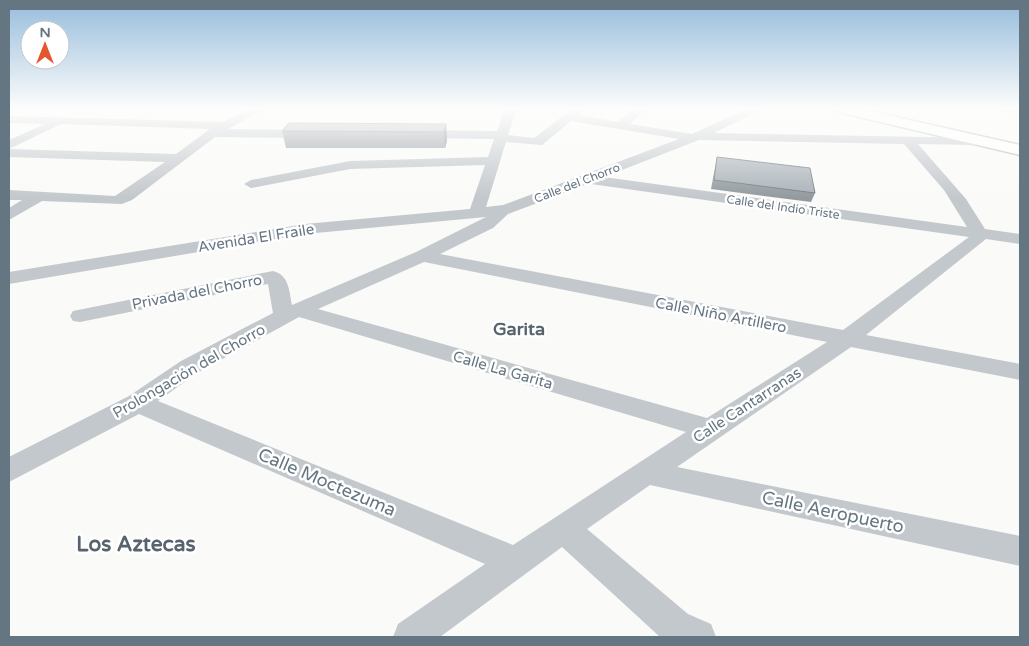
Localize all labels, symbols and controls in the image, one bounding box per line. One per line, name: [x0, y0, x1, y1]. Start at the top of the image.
north arrow: [20, 20, 70, 70]
text: N: [39, 24, 51, 41]
street label: Calle del Chorro: [532, 160, 622, 206]
street label: Calle del Indio Triste: [725, 192, 841, 222]
street label: Avenida El Fraile: [196, 220, 316, 256]
street label: Privada del Chorro: [130, 271, 264, 313]
street label: Calle Niño Artillero: [654, 293, 788, 337]
district label: Garita: [493, 318, 545, 340]
street label: Prolongación del Chorro: [110, 320, 268, 422]
street label: Calle La Garita: [451, 347, 555, 393]
street label: Calle Cantarranas: [690, 363, 804, 447]
street label: Calle Moctezuma: [255, 443, 399, 521]
street label: Calle Aeropuerto: [760, 486, 906, 538]
district label: Los Aztecas: [76, 532, 196, 557]

